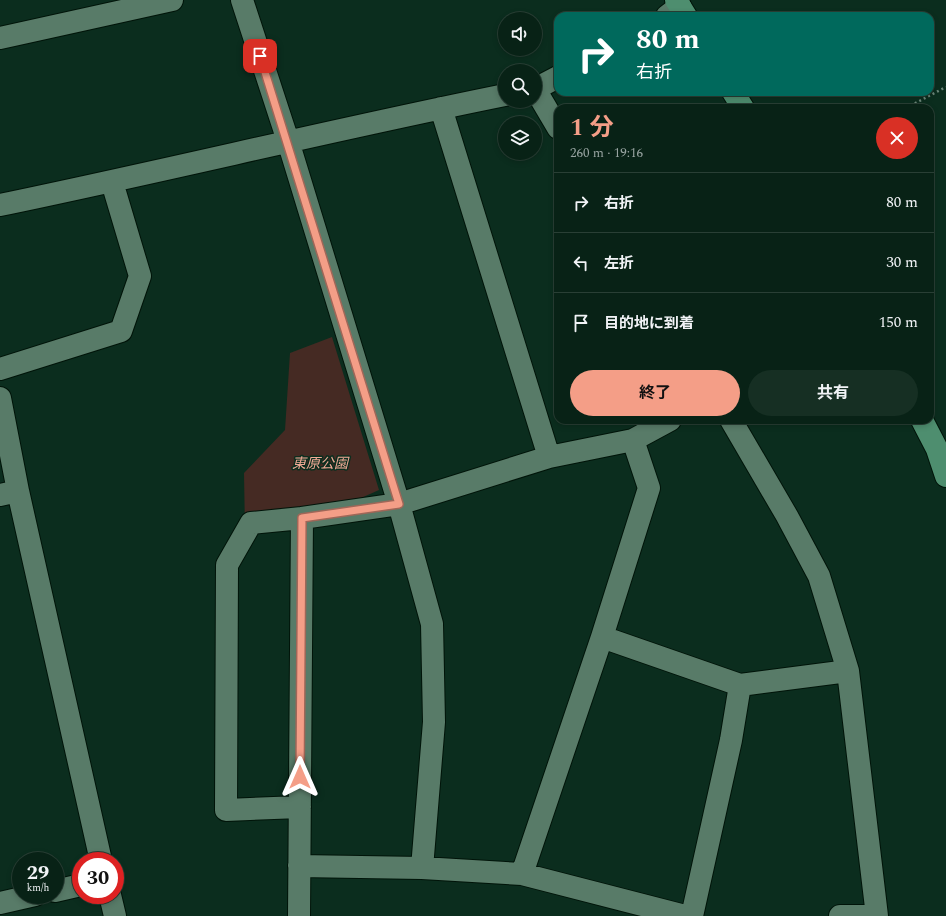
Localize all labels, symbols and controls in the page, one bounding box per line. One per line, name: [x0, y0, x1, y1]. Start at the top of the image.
map controls: [498, 12, 542, 160]
button: sound: [498, 12, 542, 56]
text: 80 m: [636, 18, 700, 61]
icon: right: [570, 28, 622, 80]
pin: [243, 39, 277, 73]
icon: arrive: [249, 45, 271, 67]
text: 右折: [636, 59, 672, 86]
button: search: [498, 64, 542, 108]
text: 1 分: [570, 110, 613, 146]
button: layers: [498, 116, 542, 160]
button: close: [876, 117, 918, 159]
text: 260 m · 19:16: [570, 143, 643, 163]
text: 80 m: [886, 191, 918, 214]
icon: right: [570, 192, 592, 214]
text: 右折: [604, 192, 634, 215]
text: 30 m: [886, 251, 918, 274]
icon: left: [570, 252, 592, 274]
text: 左折: [604, 252, 634, 275]
text: 150 m: [879, 311, 918, 334]
icon: arrive: [570, 312, 592, 334]
text: 目的地に到着: [604, 312, 694, 335]
button: 終了: [570, 370, 740, 416]
button: 共有: [748, 370, 918, 416]
park label: 東原公園: [292, 453, 350, 474]
position arrow: [279, 756, 321, 798]
speed limit sign: 30: [72, 852, 124, 904]
text: 29: [27, 858, 49, 888]
text: km/h: [27, 880, 49, 896]

